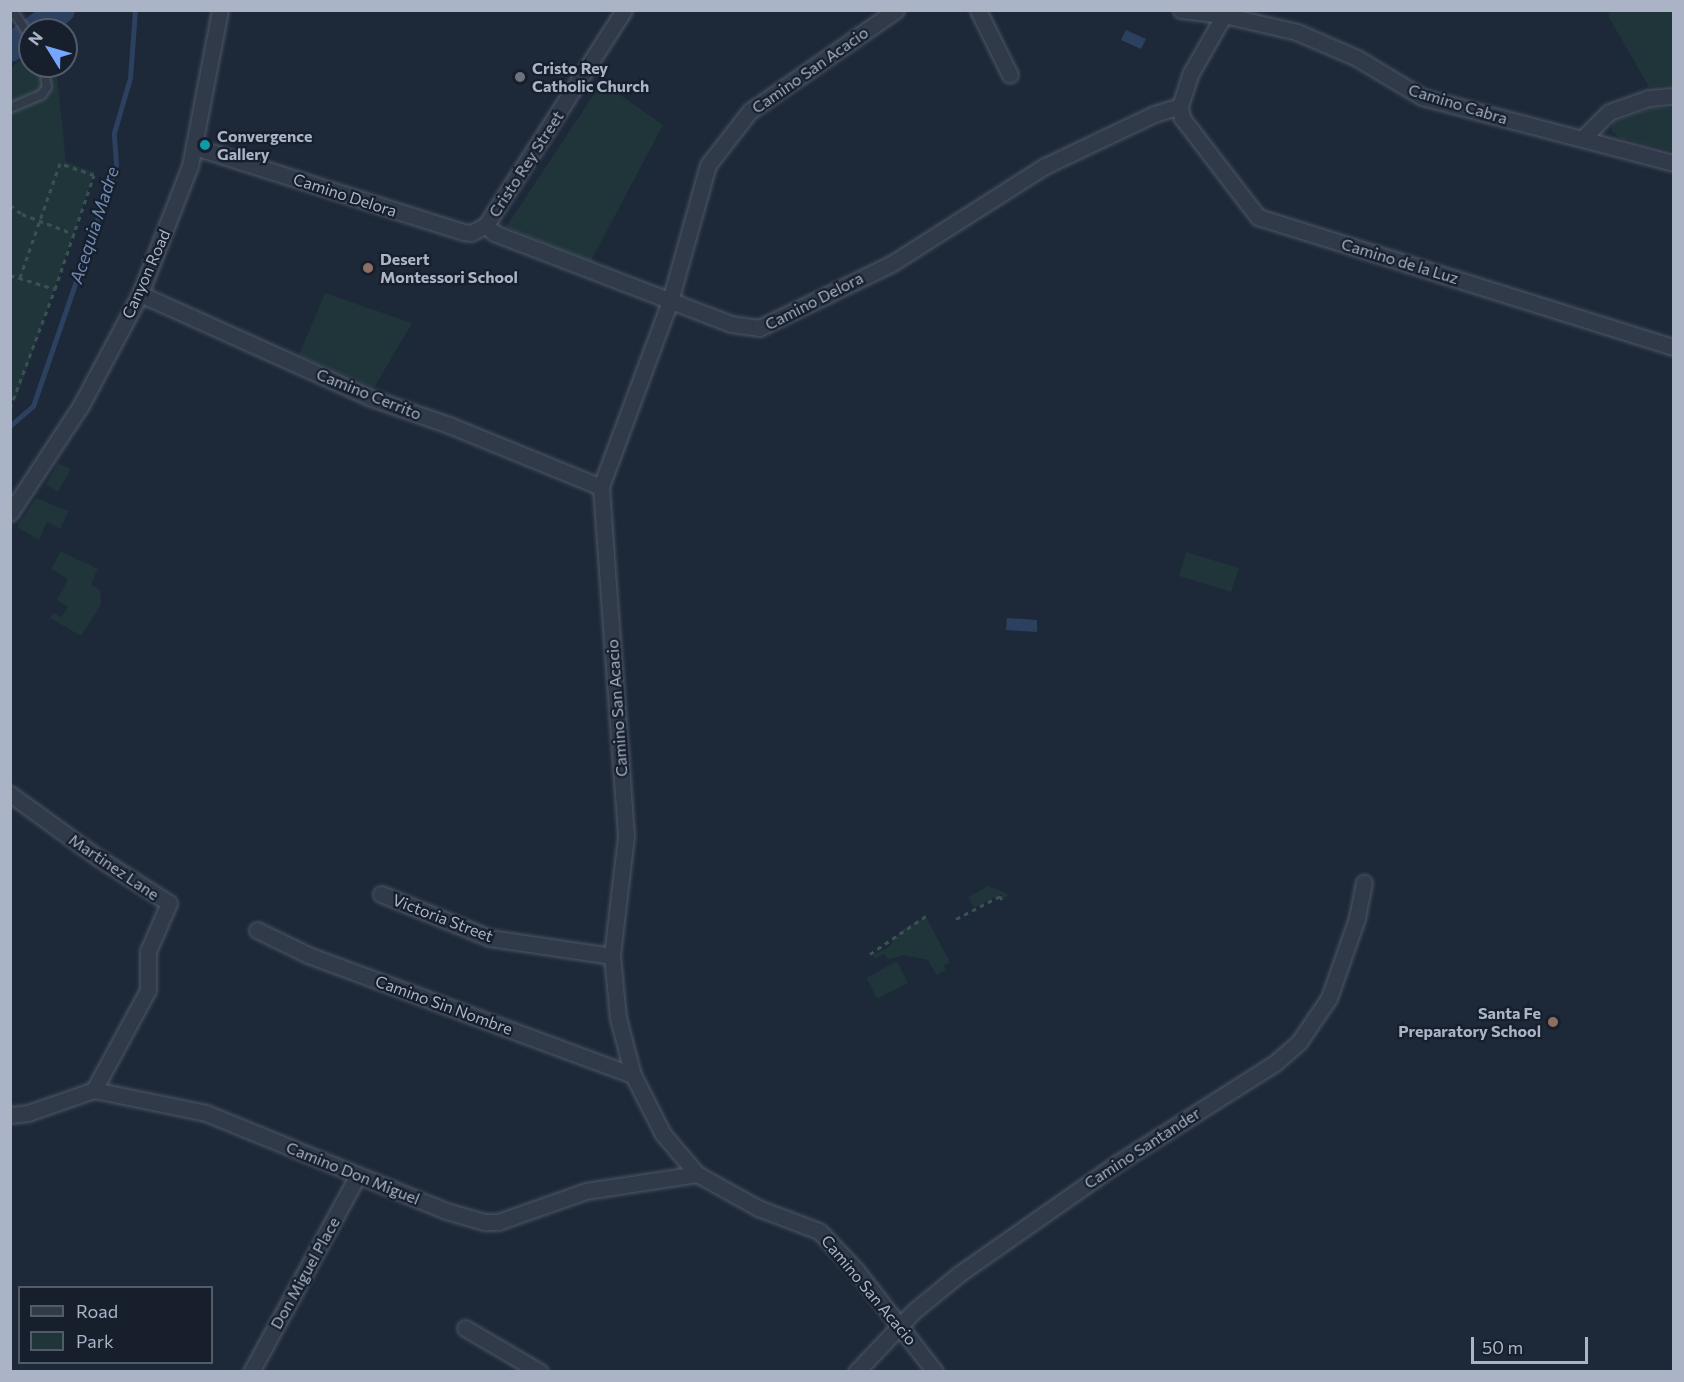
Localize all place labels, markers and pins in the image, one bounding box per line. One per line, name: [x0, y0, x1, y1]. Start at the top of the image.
place label: Cristo Rey Catholic Church: [532, 58, 649, 96]
marker: Cristo Rey Catholic Church: [513, 70, 527, 84]
place label: Convergence Gallery: [217, 126, 312, 164]
marker: Convergence Gallery: [198, 138, 212, 152]
place label: Desert Montessori School: [380, 249, 518, 287]
marker: Desert Montessori School: [361, 261, 375, 275]
place label: Santa Fe Preparatory School: [1398, 1003, 1541, 1041]
marker: Santa Fe Preparatory School: [1546, 1015, 1560, 1029]

